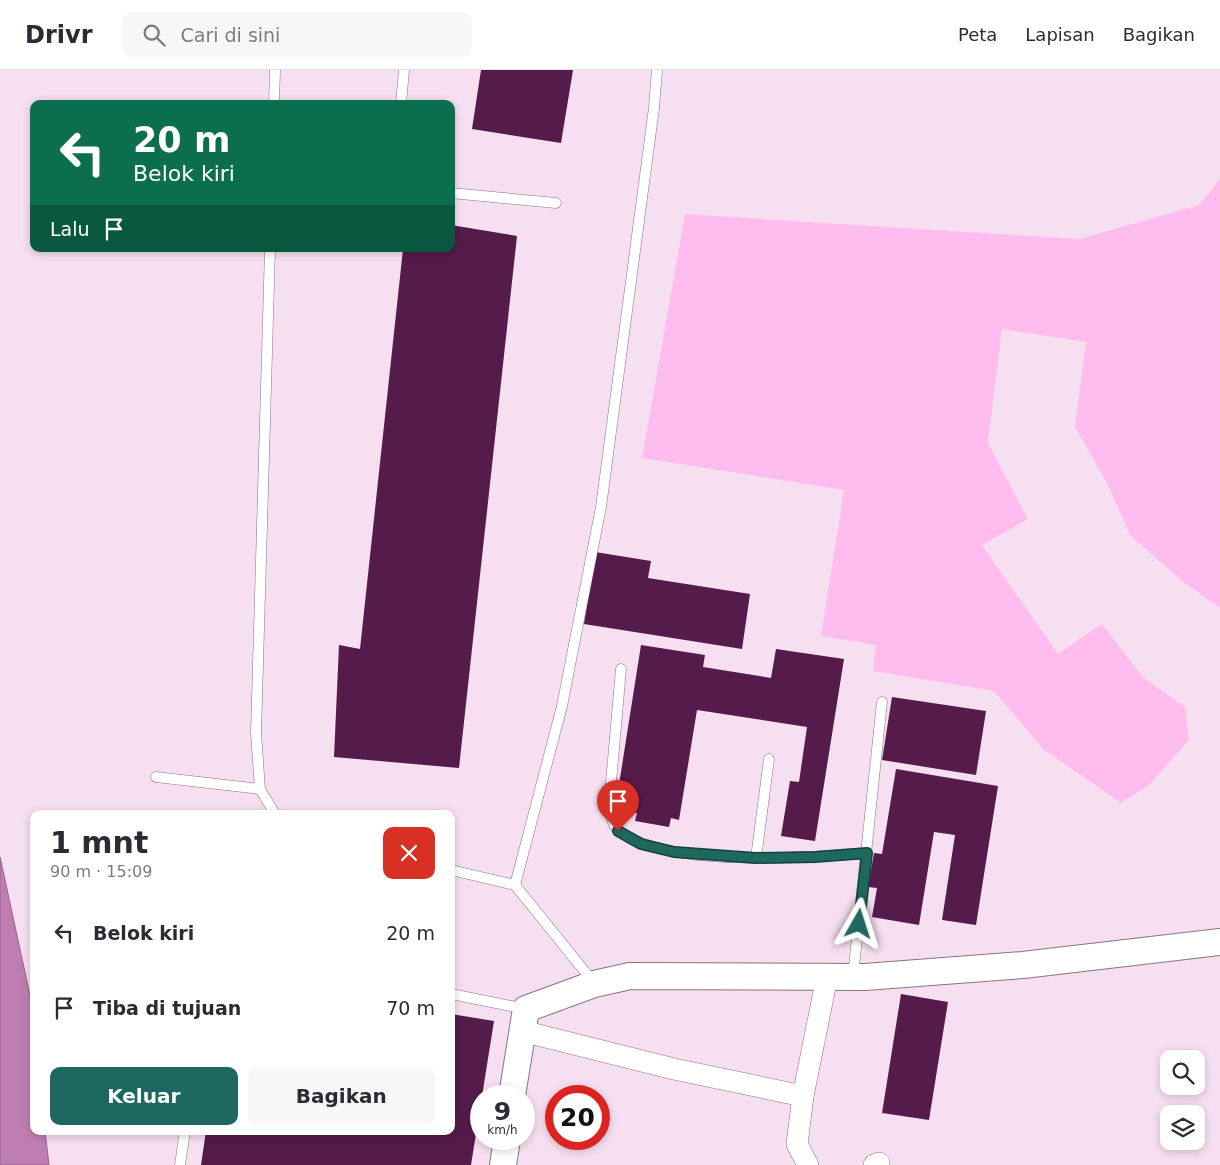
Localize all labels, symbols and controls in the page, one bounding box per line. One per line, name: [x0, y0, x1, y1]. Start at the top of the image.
search box: [122, 12, 472, 57]
text: Drivr: [25, 21, 92, 49]
icon: search: [140, 21, 168, 49]
text: Cari di sini: [180, 24, 280, 46]
text: Peta: [958, 24, 997, 45]
text: Lapisan: [1025, 24, 1095, 45]
text: Bagikan: [1123, 24, 1195, 45]
icon: left: [50, 120, 115, 185]
text: 20 m: [133, 120, 230, 160]
text: Belok kiri: [133, 161, 235, 186]
icon: arrive: [100, 215, 128, 243]
text: Lalu: [50, 218, 90, 240]
pin: [597, 780, 639, 831]
icon: arrive: [604, 787, 632, 815]
text: 1 mnt: [50, 825, 148, 860]
button: close: [383, 827, 435, 879]
text: 90 m · 15:09: [50, 862, 152, 881]
position arrow: [832, 897, 884, 949]
icon: left: [50, 919, 78, 947]
text: Belok kiri: [93, 922, 194, 944]
text: 20 m: [386, 922, 435, 944]
icon: arrive: [50, 994, 78, 1022]
text: Tiba di tujuan: [93, 997, 241, 1019]
text: 70 m: [386, 997, 435, 1019]
map controls: [1160, 1050, 1205, 1150]
button: search: [1160, 1050, 1205, 1095]
button: Keluar: [50, 1067, 238, 1125]
button: Bagikan: [248, 1067, 435, 1125]
speed limit sign: 20: [545, 1085, 610, 1150]
text: 9: [494, 1097, 511, 1126]
button: layers: [1160, 1105, 1205, 1150]
text: km/h: [487, 1123, 518, 1137]

